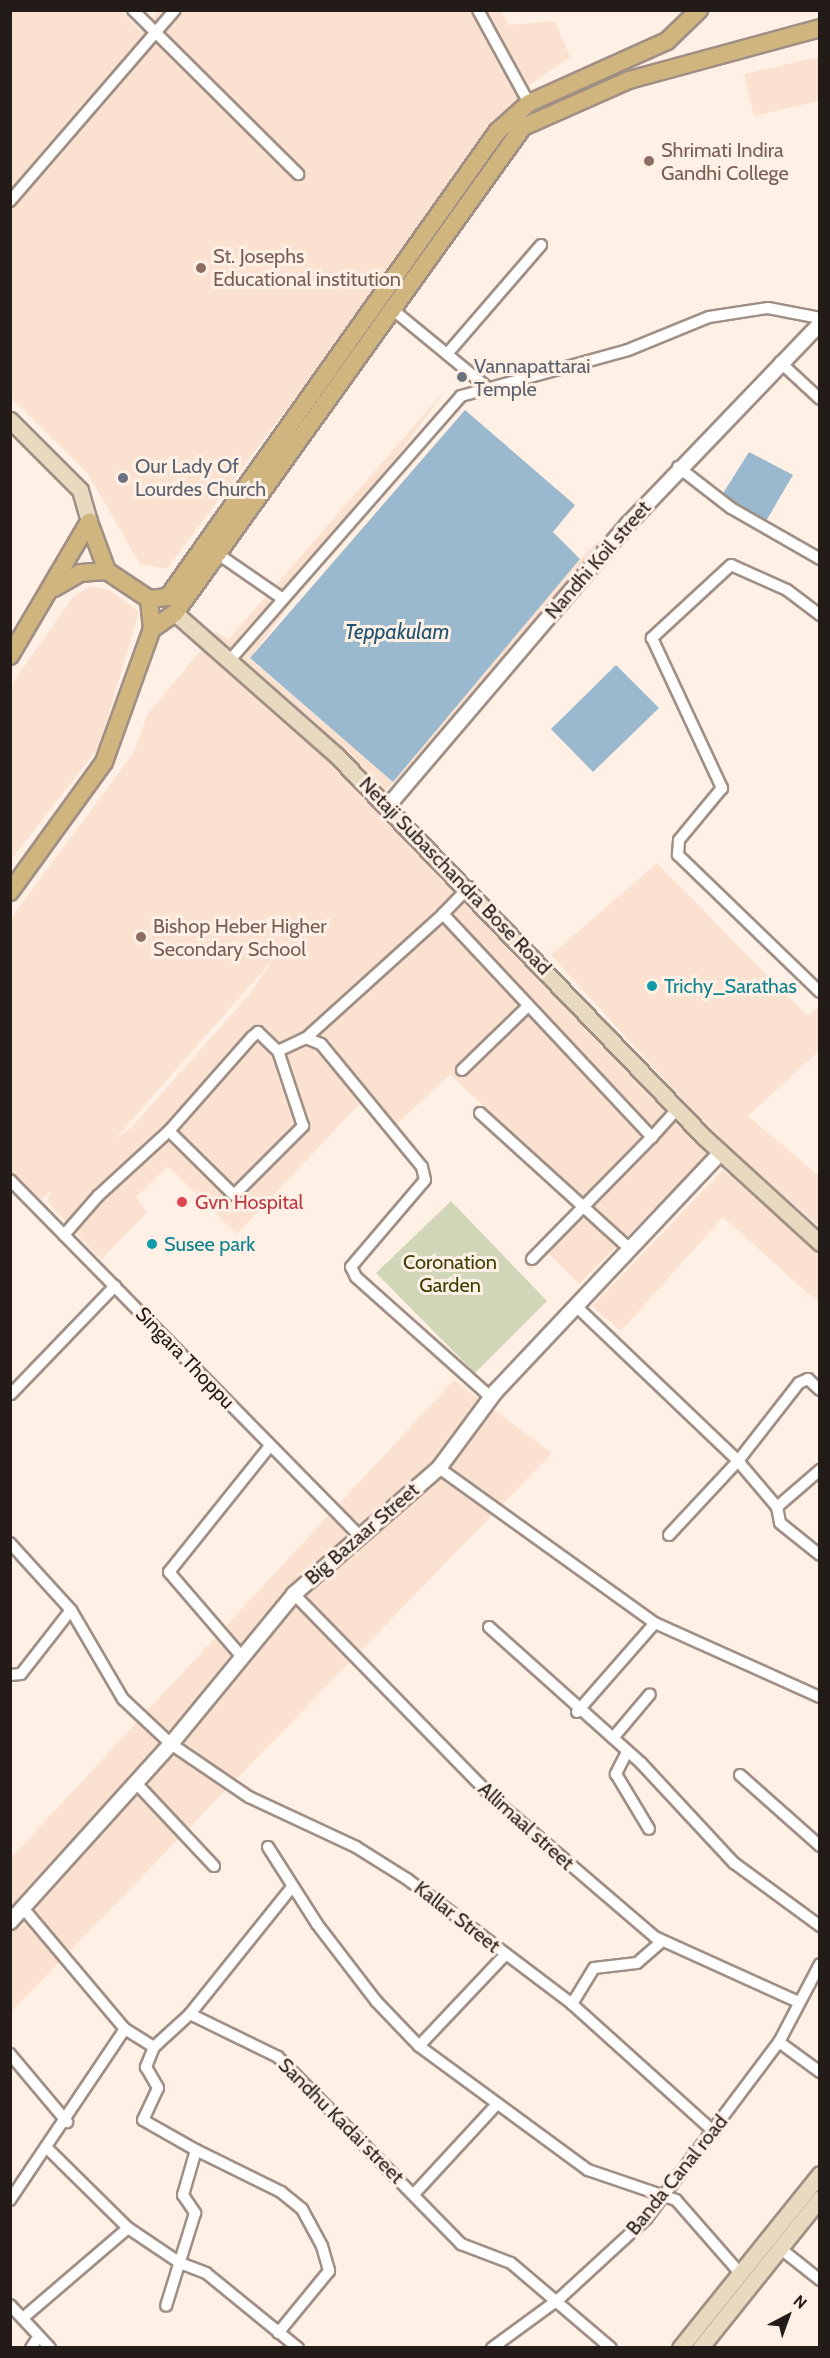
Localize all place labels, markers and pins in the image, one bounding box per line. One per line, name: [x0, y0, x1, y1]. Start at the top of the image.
place label: Shrimati Indira Gandhi College: [661, 138, 789, 185]
marker: Shrimati Indira Gandhi College: [642, 154, 656, 168]
place label: St. Josephs Educational institution: [213, 244, 401, 291]
marker: St. Josephs Educational institution: [194, 261, 208, 275]
place label: Vannapattarai Temple: [474, 354, 591, 401]
marker: Vannapattarai Temple: [455, 370, 469, 384]
place label: Our Lady Of Lourdes Church: [135, 454, 266, 501]
marker: Our Lady Of Lourdes Church: [116, 471, 130, 485]
place label: Bishop Heber Higher Secondary School: [153, 914, 327, 961]
marker: Bishop Heber Higher Secondary School: [134, 930, 148, 944]
place label: Trichy_Sarathas: [664, 974, 797, 998]
marker: Trichy_Sarathas: [645, 979, 659, 993]
place label: Gvn Hospital: [195, 1190, 303, 1214]
marker: Gvn Hospital: [173, 1193, 191, 1211]
place label: Susee park: [164, 1232, 255, 1256]
marker: Susee park: [145, 1237, 159, 1251]

